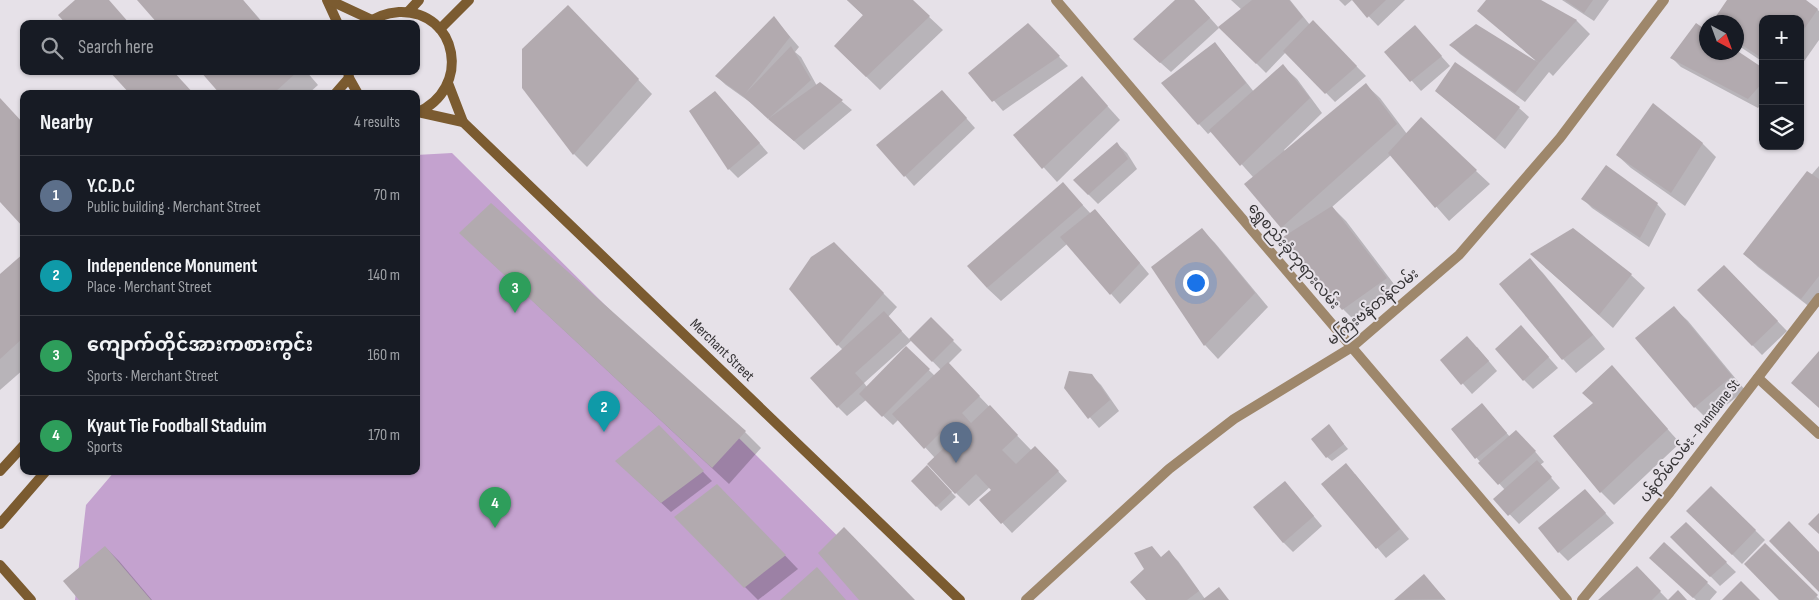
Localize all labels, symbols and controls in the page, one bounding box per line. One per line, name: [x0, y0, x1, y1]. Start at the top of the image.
north arrow: [1699, 15, 1744, 60]
map controls: [1759, 15, 1804, 150]
button: +: [1759, 15, 1804, 60]
search box: [20, 20, 420, 75]
icon: search: [38, 34, 66, 62]
text: Search here: [78, 36, 154, 59]
button: −: [1759, 60, 1804, 105]
button: layers: [1759, 105, 1804, 150]
text: Nearby: [40, 110, 93, 135]
text: 4 results: [354, 113, 400, 132]
text: Y.C.D.C: [87, 175, 135, 198]
text: 1: [53, 186, 59, 205]
text: 70 m: [374, 186, 400, 205]
text: Public building · Merchant Street: [87, 198, 261, 217]
street label: ရွှေစည်းခုံဘုရားလမ်း: [1242, 198, 1345, 314]
text: Independence Monument: [87, 255, 257, 278]
street label: မကြီးဗန်တန်လမ်း: [1323, 264, 1424, 351]
text: 2: [52, 266, 60, 285]
text: 140 m: [368, 266, 400, 285]
your location: [1183, 270, 1209, 296]
pin: 3: [499, 272, 531, 313]
text: Place · Merchant Street: [87, 278, 212, 297]
street label: Merchant Street: [686, 315, 759, 386]
text: ကျောက်တိုင်အားကစားကွင်း: [87, 334, 313, 357]
text: 3: [52, 346, 60, 365]
text: 160 m: [367, 346, 400, 365]
text: Sports · Merchant Street: [87, 367, 219, 386]
street label: ပန်တိမ်လမ်း - Punndane St: [1635, 375, 1746, 508]
pin: 2: [588, 391, 620, 432]
text: Kyaut Tie Foodball Staduim: [87, 415, 267, 438]
pin: 1: [940, 422, 972, 463]
text: 4: [52, 426, 60, 445]
text: 170 m: [368, 426, 400, 445]
text: Sports: [87, 438, 122, 457]
pin: 4: [479, 487, 511, 528]

